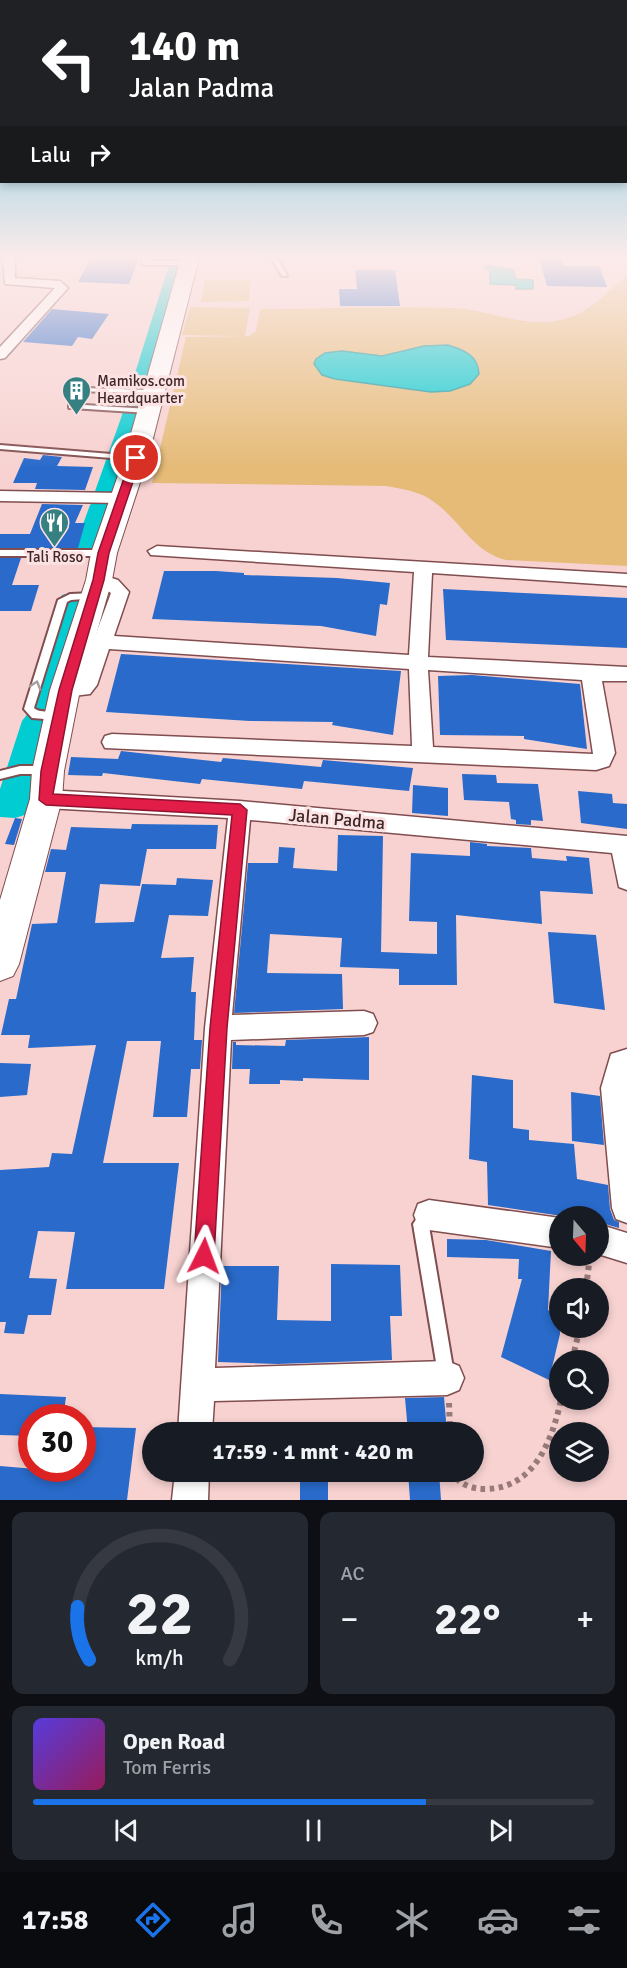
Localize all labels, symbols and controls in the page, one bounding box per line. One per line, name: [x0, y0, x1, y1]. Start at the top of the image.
text: 140 m: [129, 21, 240, 72]
icon: left: [30, 24, 108, 102]
text: Jalan Padma: [129, 72, 274, 105]
icon: right: [83, 138, 116, 171]
text: Lalu: [30, 141, 71, 168]
place label: Mamikos.com Heardquarter: [97, 372, 185, 407]
building icon: Mamikos.com Heardquarter: [60, 374, 92, 416]
pin: [110, 432, 161, 483]
icon: arrive: [119, 441, 152, 474]
restaurant icon: Tali Roso: [39, 506, 71, 548]
place label: Tali Roso: [27, 548, 83, 566]
one-way arrow: [29, 680, 41, 691]
street label: Jalan Padma: [288, 804, 386, 834]
north arrow: [549, 1206, 609, 1266]
map controls: [549, 1206, 609, 1482]
position arrow: [172, 1224, 236, 1288]
button: sound: [549, 1278, 609, 1338]
button: search: [549, 1350, 609, 1410]
speed limit sign: 30: [18, 1404, 96, 1482]
button: layers: [549, 1422, 609, 1482]
text: 17:59 · 1 mnt · 420 m: [213, 1438, 413, 1465]
text: AC: [341, 1561, 365, 1586]
text: 22: [126, 1575, 193, 1652]
text: 22°: [434, 1592, 501, 1647]
text: −: [341, 1599, 358, 1640]
text: +: [576, 1599, 594, 1640]
text: km/h: [135, 1645, 184, 1671]
text: Open Road: [123, 1728, 225, 1755]
text: Tom Ferris: [123, 1755, 211, 1780]
icon: previous: [110, 1814, 143, 1847]
icon: pause: [297, 1814, 330, 1847]
icon: next: [484, 1814, 517, 1847]
icon: directions: [132, 1899, 174, 1941]
icon: music: [219, 1899, 261, 1941]
icon: phone: [305, 1899, 347, 1941]
icon: climate: [391, 1899, 433, 1941]
icon: car: [477, 1899, 519, 1941]
icon: filters: [563, 1899, 605, 1941]
text: 17:58: [22, 1904, 88, 1937]

